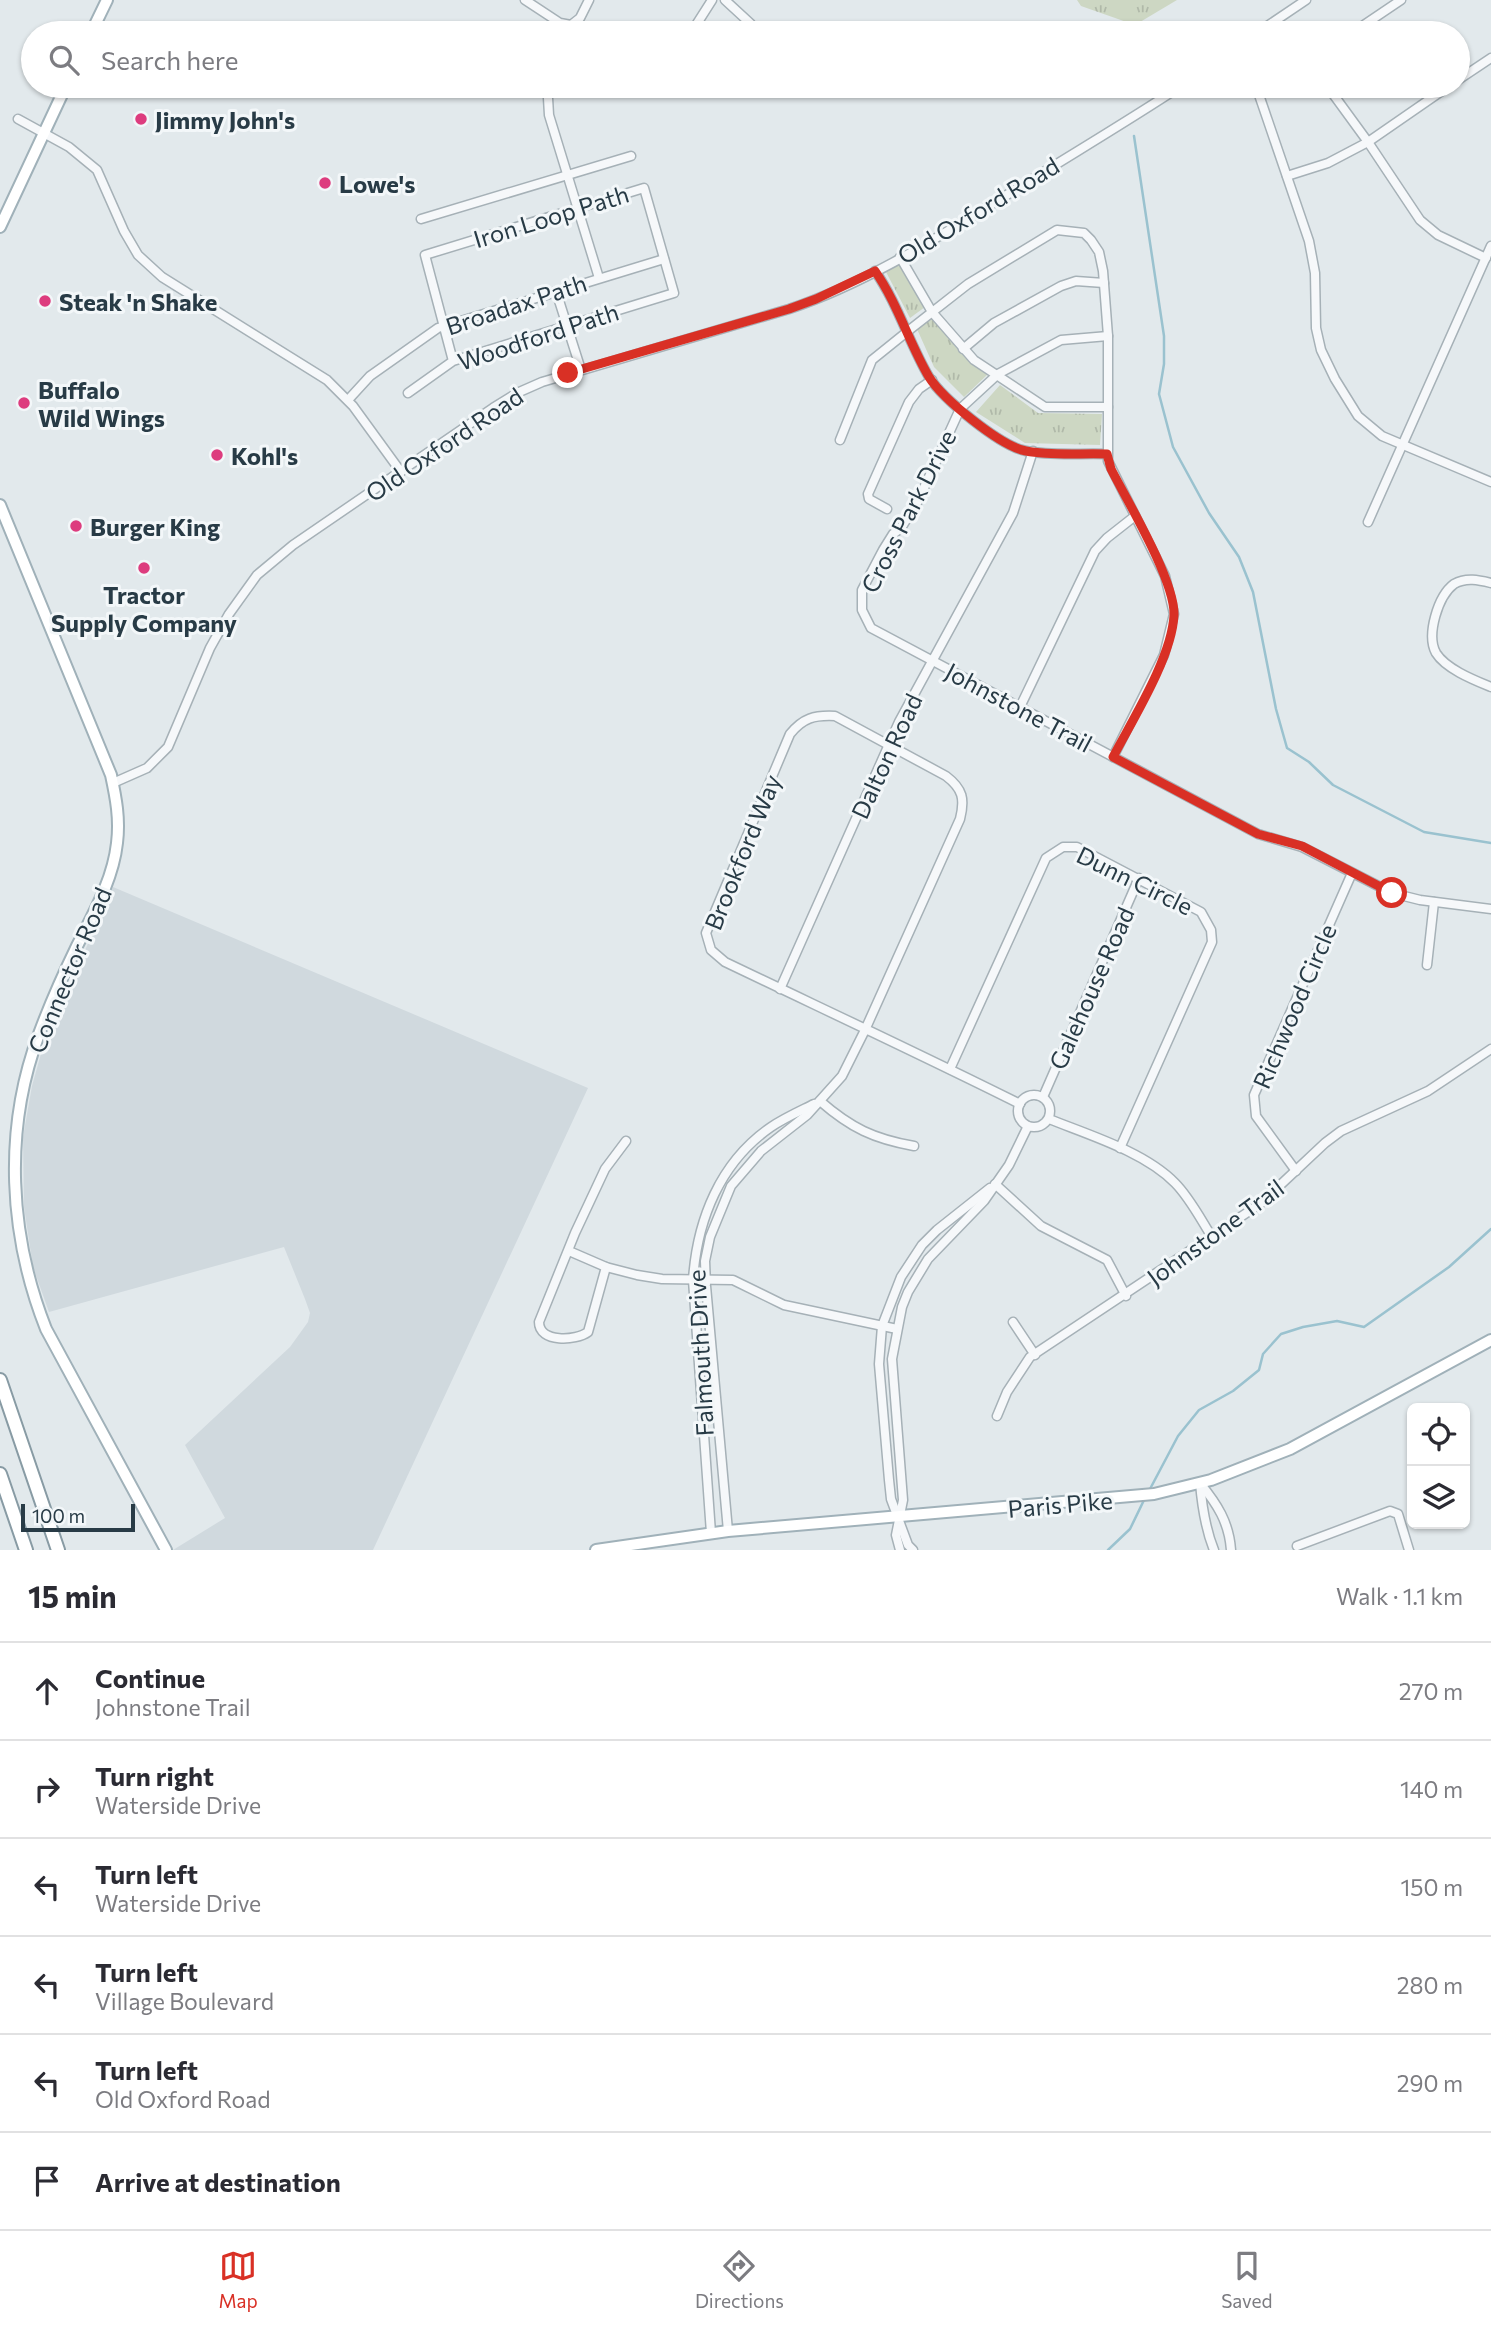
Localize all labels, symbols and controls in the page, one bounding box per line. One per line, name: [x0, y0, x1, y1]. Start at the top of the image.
search box: [21, 21, 1470, 98]
icon: search: [45, 41, 83, 79]
text: Search here: [101, 44, 239, 75]
place label: Jimmy John's: [155, 105, 295, 134]
marker: Jimmy John's: [133, 111, 149, 127]
street label: Old Oxford Road: [892, 150, 1064, 270]
place label: Lowe's: [339, 169, 415, 198]
marker: Lowe's: [317, 175, 333, 191]
street label: Iron Loop Path: [470, 179, 632, 253]
street label: Broadax Path: [442, 268, 590, 340]
place label: Steak 'n Shake: [59, 287, 218, 316]
marker: Steak 'n Shake: [37, 293, 53, 309]
street label: Woodford Path: [454, 296, 622, 376]
route end: [552, 357, 583, 388]
place label: Buffalo Wild Wings: [38, 375, 165, 432]
street label: Old Oxford Road: [360, 381, 528, 507]
marker: Buffalo Wild Wings: [16, 395, 32, 411]
street label: Cross Park Drive: [854, 425, 962, 597]
place label: Kohl's: [231, 441, 298, 470]
marker: Kohl's: [209, 447, 225, 463]
place label: Burger King: [90, 512, 220, 541]
marker: Burger King: [68, 518, 84, 534]
marker: Tractor Supply Company: [136, 560, 152, 576]
place label: Tractor Supply Company: [51, 580, 237, 637]
street label: Johnstone Trail: [941, 656, 1097, 758]
street label: Dalton Road: [844, 689, 928, 823]
street label: Brookford Way: [698, 770, 786, 934]
street label: Dunn Circle: [1072, 839, 1198, 921]
route start: [1376, 877, 1407, 908]
street label: Connector Road: [21, 883, 117, 1057]
street label: Galehouse Road: [1042, 902, 1140, 1074]
street label: Richwood Circle: [1246, 919, 1342, 1093]
street label: Johnstone Trail: [1141, 1173, 1289, 1291]
street label: Falmouth Drive: [681, 1269, 719, 1437]
map controls: [1407, 1403, 1470, 1529]
button: locate: [1407, 1403, 1470, 1466]
button: layers: [1407, 1466, 1470, 1529]
street label: Paris Pike: [1006, 1485, 1114, 1523]
scale bar: [21, 1501, 135, 1533]
text: 100 m: [32, 1504, 85, 1527]
text: 15 min: [28, 1577, 117, 1614]
text: Walk · 1.1 km: [1336, 1582, 1463, 1610]
text: Continue: [95, 1662, 205, 1693]
icon: ahead: [28, 1672, 66, 1710]
text: 270 m: [1399, 1677, 1463, 1705]
text: Johnstone Trail: [95, 1693, 250, 1721]
text: Turn right: [95, 1760, 214, 1791]
icon: right: [28, 1770, 66, 1808]
text: 140 m: [1400, 1775, 1463, 1803]
text: Waterside Drive: [95, 1791, 261, 1819]
text: Turn left: [95, 1858, 198, 1889]
icon: left: [28, 1868, 66, 1906]
text: 150 m: [1400, 1873, 1463, 1901]
text: Waterside Drive: [95, 1889, 261, 1917]
text: Turn left: [95, 1956, 198, 1987]
icon: left: [28, 1966, 66, 2004]
text: 280 m: [1397, 1971, 1463, 1999]
text: Village Boulevard: [95, 1987, 274, 2015]
text: Turn left: [95, 2054, 198, 2085]
icon: left: [28, 2064, 66, 2102]
text: 290 m: [1397, 2069, 1463, 2097]
text: Old Oxford Road: [95, 2085, 271, 2113]
icon: arrive: [28, 2162, 66, 2200]
text: Arrive at destination: [95, 2166, 341, 2197]
tab: Map: [219, 2247, 258, 2312]
tab: Directions: [695, 2247, 784, 2312]
tab: Saved: [1221, 2247, 1272, 2312]

